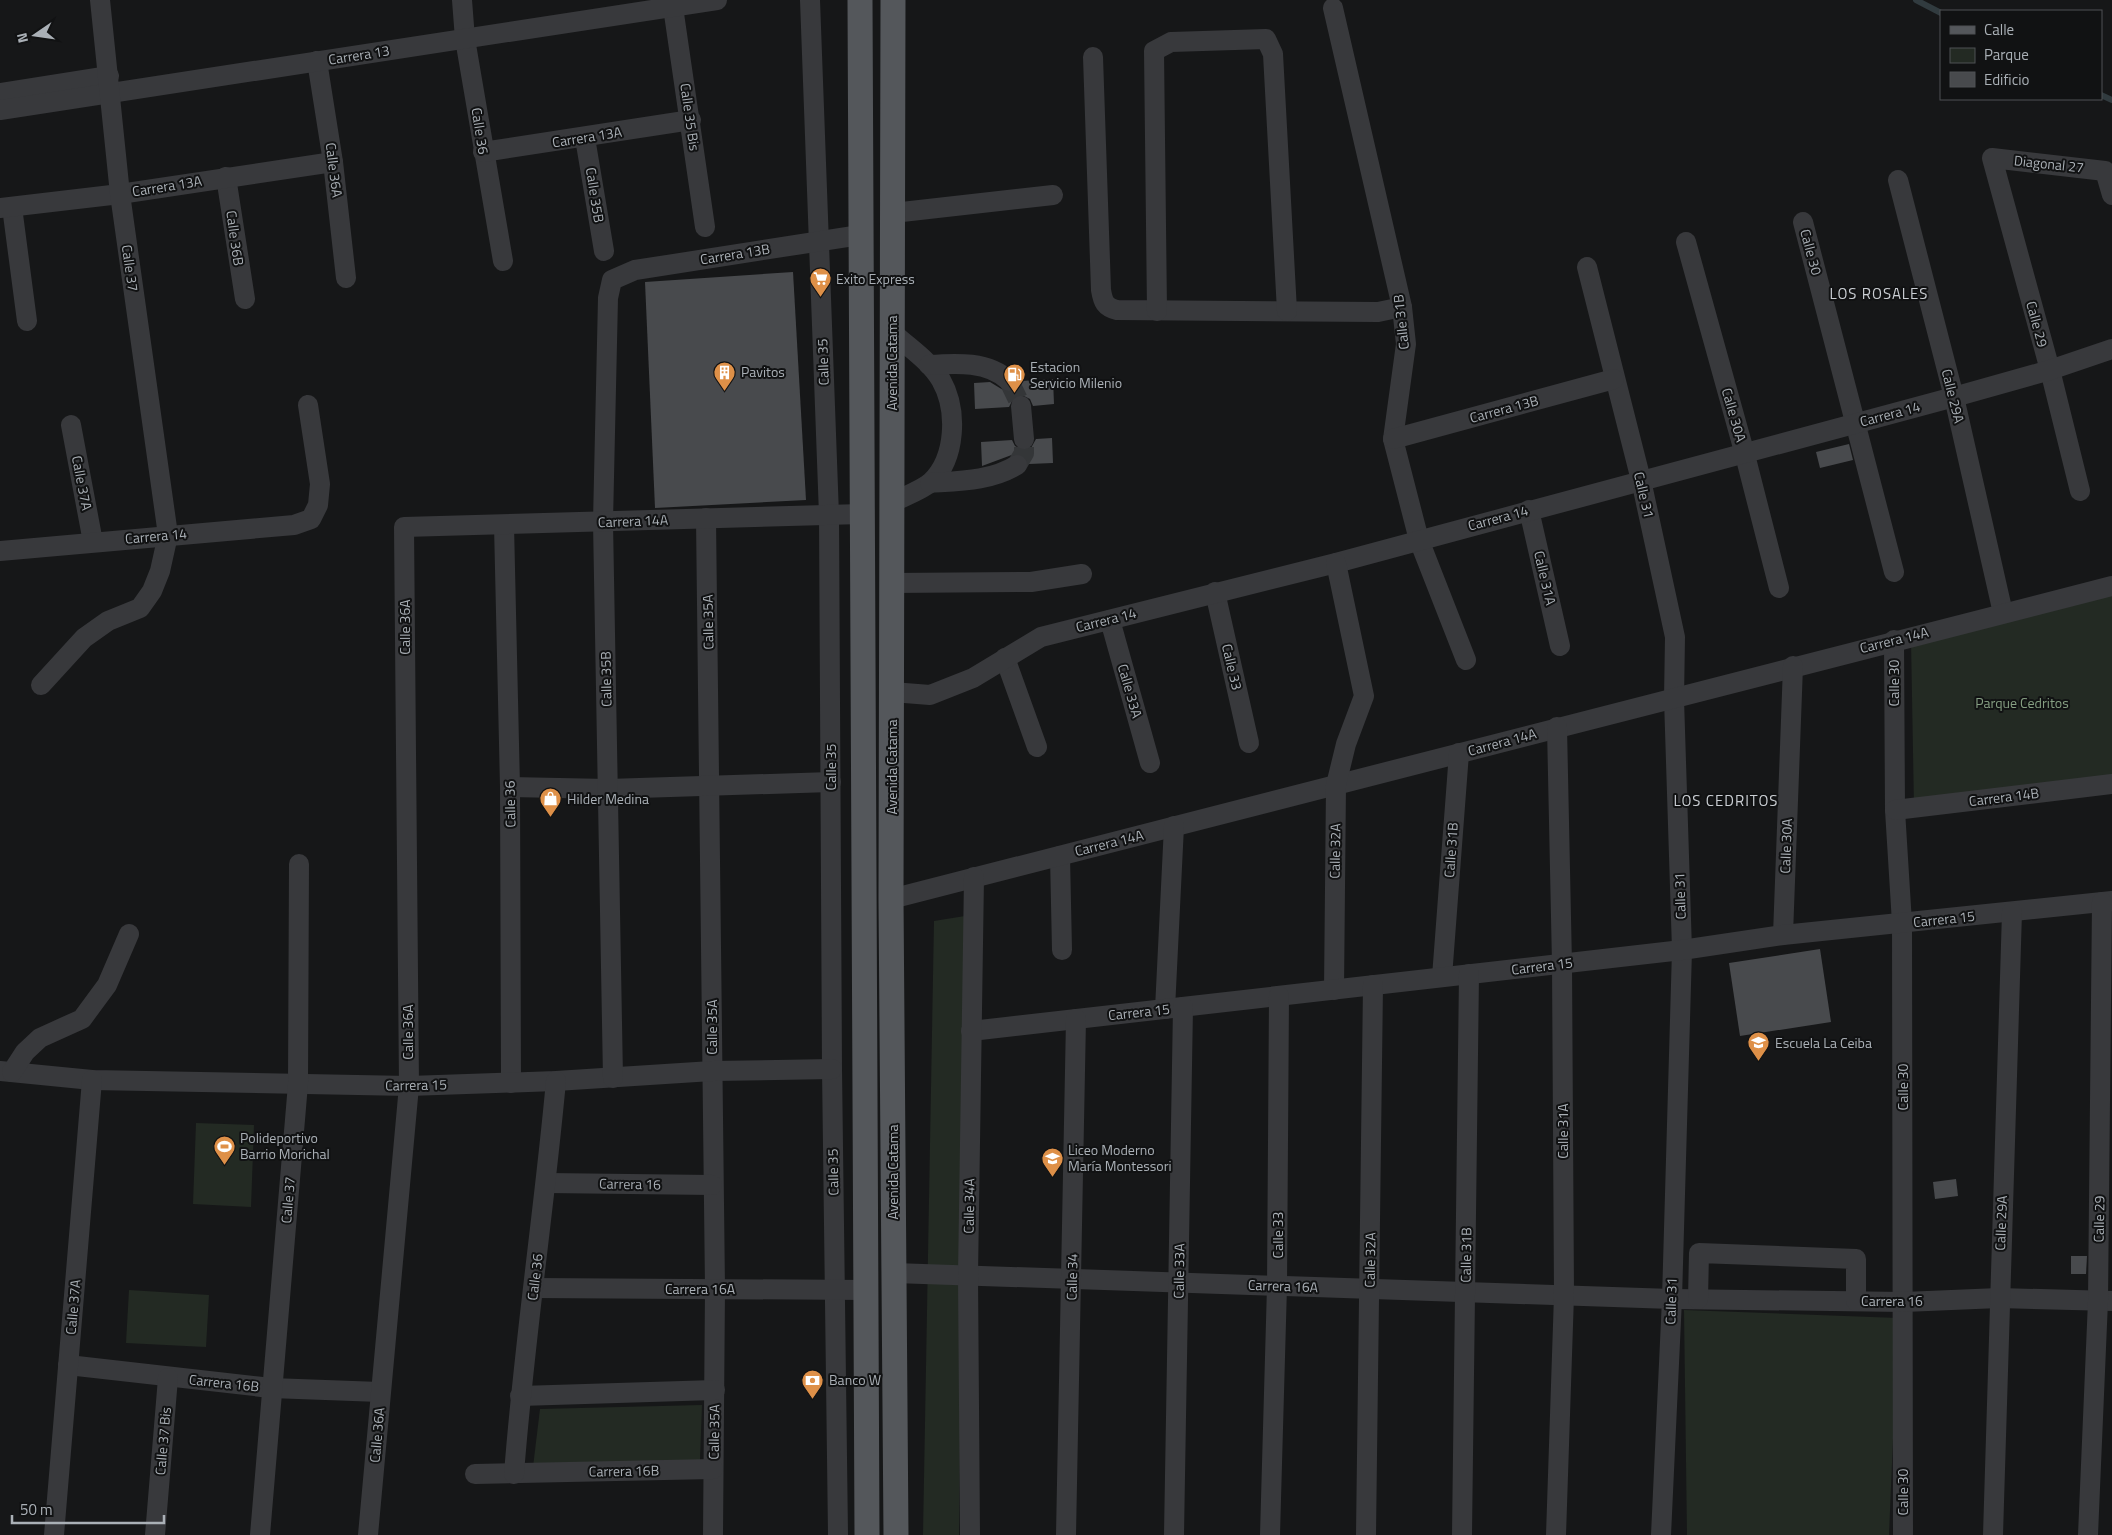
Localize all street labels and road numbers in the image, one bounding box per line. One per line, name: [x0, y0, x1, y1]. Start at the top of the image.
street label: Carrera 13: [327, 39, 391, 70]
street label: Calle 35 Bis: [675, 82, 706, 152]
street label: Calle 36: [466, 106, 495, 156]
street label: Carrera 13A: [551, 121, 624, 152]
street label: Calle 36A: [321, 141, 348, 199]
street label: Diagonal 27: [2013, 149, 2085, 178]
street label: Calle 35B: [581, 166, 610, 224]
street label: Carrera 13A: [131, 170, 204, 201]
street label: Calle 36B: [221, 209, 250, 267]
street label: Calle 30: [1795, 226, 1828, 277]
street label: Carrera 13B: [698, 238, 771, 269]
street label: Calle 37: [117, 243, 144, 293]
street label: Calle 31B: [1387, 293, 1414, 351]
street label: Calle 29: [2021, 298, 2054, 349]
street label: Avenida Catama: [881, 315, 902, 411]
street label: Calle 35: [811, 338, 834, 386]
street label: Calle 29A: [1937, 367, 1971, 426]
street label: Calle 30A: [1717, 385, 1752, 445]
street label: Carrera 13B: [1467, 389, 1541, 428]
street label: Carrera 14: [1857, 395, 1923, 432]
street label: Calle 37A: [67, 454, 98, 513]
street label: Calle 31: [1629, 470, 1660, 520]
street label: Carrera 14: [1465, 499, 1531, 536]
street label: Carrera 14A: [598, 509, 669, 532]
street label: Carrera 14: [124, 522, 188, 549]
street label: Calle 31A: [1529, 549, 1562, 608]
street label: Calle 35A: [697, 594, 718, 650]
street label: Calle 36A: [394, 599, 415, 655]
street label: Carrera 14: [1073, 602, 1139, 637]
street label: Carrera 14A: [1857, 621, 1931, 658]
street label: Calle 33: [1217, 642, 1248, 692]
street label: Calle 35B: [595, 651, 616, 707]
street label: Calle 30: [1883, 659, 1904, 706]
street label: Calle 33A: [1113, 661, 1148, 721]
street label: Avenida Catama: [881, 719, 902, 815]
street label: Carrera 14A: [1465, 722, 1539, 761]
street label: Calle 35: [820, 743, 841, 790]
street label: Calle 36: [499, 780, 520, 828]
street label: Carrera 14B: [1968, 782, 2040, 811]
street label: Calle 30A: [1774, 817, 1797, 874]
street label: Calle 31B: [1438, 822, 1463, 878]
street label: Calle 32A: [1324, 823, 1345, 879]
street label: Carrera 14A: [1072, 824, 1146, 861]
street label: Calle 31: [1668, 872, 1691, 920]
street label: Carrera 15: [1912, 905, 1976, 932]
street label: Carrera 15: [1510, 951, 1574, 980]
street label: Carrera 15: [1107, 998, 1171, 1025]
street label: Calle 35A: [701, 999, 722, 1055]
street label: Calle 36A: [397, 1004, 418, 1060]
street label: Calle 30: [1892, 1063, 1913, 1110]
street label: Carrera 15: [385, 1073, 447, 1096]
street label: Calle 31A: [1552, 1103, 1573, 1159]
street label: Avenida Catama: [882, 1124, 903, 1220]
street label: Calle 35: [822, 1148, 843, 1196]
street label: Carrera 16: [599, 1172, 661, 1195]
street label: Calle 37: [275, 1176, 300, 1224]
street label: Calle 34A: [958, 1178, 979, 1234]
street label: Calle 29A: [1989, 1194, 2012, 1251]
street label: Calle 29: [2088, 1195, 2109, 1243]
street label: Calle 33: [1267, 1212, 1288, 1258]
street label: Calle 31B: [1455, 1227, 1476, 1283]
street label: Calle 32A: [1359, 1232, 1380, 1288]
street label: Calle 33A: [1168, 1243, 1189, 1299]
street label: Calle 36: [521, 1252, 548, 1302]
street label: Calle 34: [1061, 1253, 1082, 1301]
street label: Carrera 16A: [1248, 1274, 1319, 1297]
street label: Calle 31: [1659, 1277, 1682, 1325]
street label: Calle 37A: [60, 1278, 85, 1335]
street label: Carrera 16A: [665, 1278, 736, 1299]
street label: Carrera 16: [1861, 1290, 1923, 1311]
street label: Carrera 16B: [188, 1368, 260, 1397]
street label: Calle 35A: [703, 1404, 724, 1460]
street label: Calle 37 Bis: [149, 1406, 176, 1476]
street label: Calle 36A: [364, 1406, 389, 1463]
street label: Carrera 16B: [589, 1459, 659, 1482]
street label: Calle 30: [1892, 1468, 1913, 1515]

